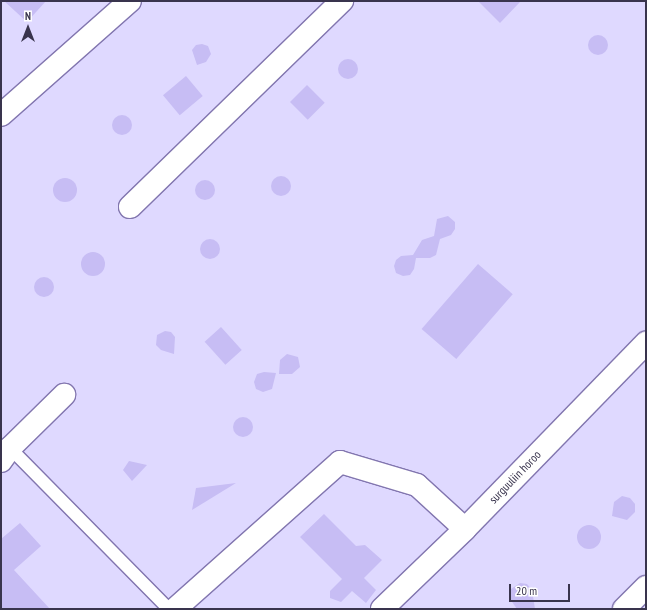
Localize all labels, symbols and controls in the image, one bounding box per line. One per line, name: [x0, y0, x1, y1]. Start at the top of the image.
north arrow: [8, 8, 48, 48]
text: N: [25, 9, 31, 23]
street label: surguuliin horoo: [486, 448, 544, 506]
scale bar: [511, 576, 572, 602]
text: 20 m: [516, 583, 537, 598]

